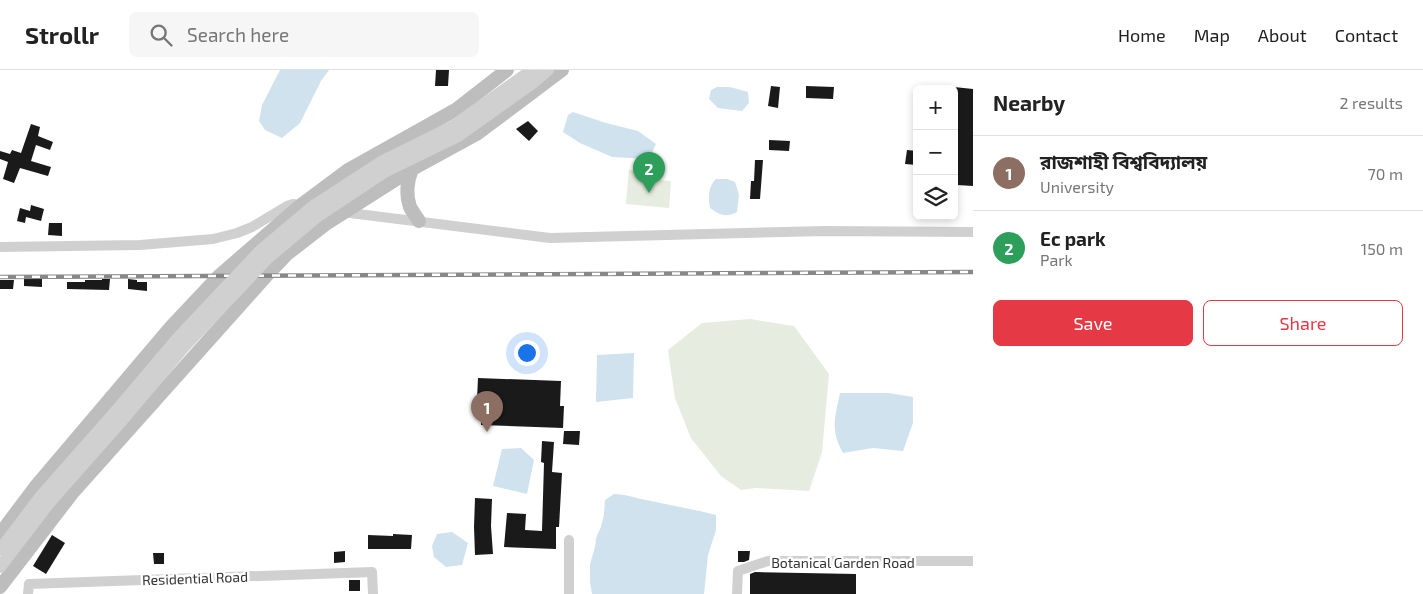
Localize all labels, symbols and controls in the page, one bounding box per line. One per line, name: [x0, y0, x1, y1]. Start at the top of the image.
search box: [129, 12, 479, 57]
text: Strollr: [25, 20, 99, 49]
icon: search: [147, 21, 175, 49]
text: Search here: [187, 23, 289, 46]
text: Home: [1118, 24, 1166, 46]
text: Map: [1194, 24, 1230, 46]
text: About: [1258, 24, 1307, 46]
text: Contact: [1335, 24, 1398, 46]
map controls: [913, 85, 958, 220]
button: +: [913, 85, 958, 130]
text: Nearby: [993, 90, 1065, 115]
text: 2 results: [1340, 93, 1403, 112]
button: −: [913, 130, 958, 175]
text: রাজশাহী বিশ্ববিদ্যালয়: [1040, 150, 1207, 173]
pin: 2: [633, 152, 665, 193]
text: 1: [1006, 164, 1012, 183]
text: 70 m: [1368, 164, 1403, 183]
button: layers: [913, 175, 958, 220]
text: University: [1040, 177, 1114, 196]
text: Ec park: [1040, 227, 1106, 250]
text: 2: [1004, 239, 1014, 258]
text: 150 m: [1361, 239, 1403, 258]
text: Park: [1040, 250, 1073, 269]
button: Save: [993, 300, 1193, 346]
button: Share: [1203, 300, 1403, 346]
your location: [514, 340, 540, 366]
pin: 1: [471, 391, 503, 432]
street label: Botanical Garden Road: [771, 554, 915, 571]
street label: Residential Road: [142, 568, 248, 588]

